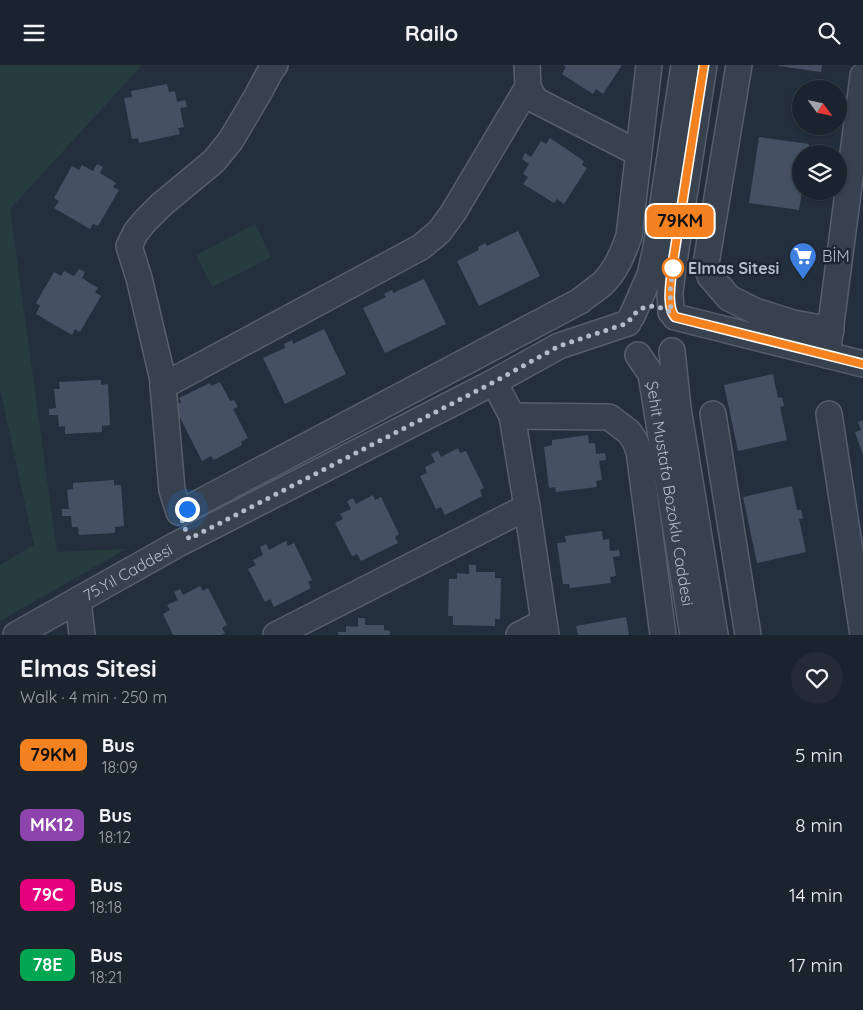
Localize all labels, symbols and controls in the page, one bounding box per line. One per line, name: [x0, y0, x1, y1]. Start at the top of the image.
icon: menu: [20, 19, 48, 47]
text: Railo: [405, 19, 458, 47]
icon: search: [815, 19, 843, 47]
north arrow: [792, 80, 848, 135]
map controls: [792, 80, 847, 200]
button: layers: [792, 145, 847, 200]
line badge: 79KM: [645, 205, 715, 237]
text: 79KM: [657, 209, 703, 232]
supermarket icon: BİM: [788, 241, 818, 280]
place label: BİM: [822, 246, 850, 266]
marker: Elmas Sitesi: [662, 257, 684, 279]
place label: Elmas Sitesi: [688, 258, 779, 278]
street label: Şehit Mustafa Bozoklu Caddesi: [642, 380, 698, 607]
your location: [175, 497, 200, 522]
street label: 75.Yıl Caddesi: [79, 539, 176, 605]
button: heart: [791, 652, 843, 704]
text: Elmas Sitesi: [20, 653, 157, 683]
text: Walk · 4 min · 250 m: [20, 687, 167, 707]
text: Bus: [102, 733, 134, 757]
text: 79KM: [30, 743, 77, 766]
text: 5 min: [795, 743, 843, 767]
text: 18:09: [102, 757, 138, 777]
text: Bus: [99, 803, 132, 827]
text: MK12: [30, 813, 74, 836]
text: 8 min: [795, 813, 843, 837]
text: 18:12: [99, 827, 131, 847]
text: Bus: [90, 873, 123, 897]
text: 79C: [32, 883, 63, 906]
text: 14 min: [789, 883, 843, 907]
text: 18:18: [90, 897, 122, 917]
text: Bus: [90, 943, 123, 967]
text: 78E: [32, 953, 63, 976]
text: 17 min: [789, 953, 843, 977]
text: 18:21: [90, 967, 122, 987]

